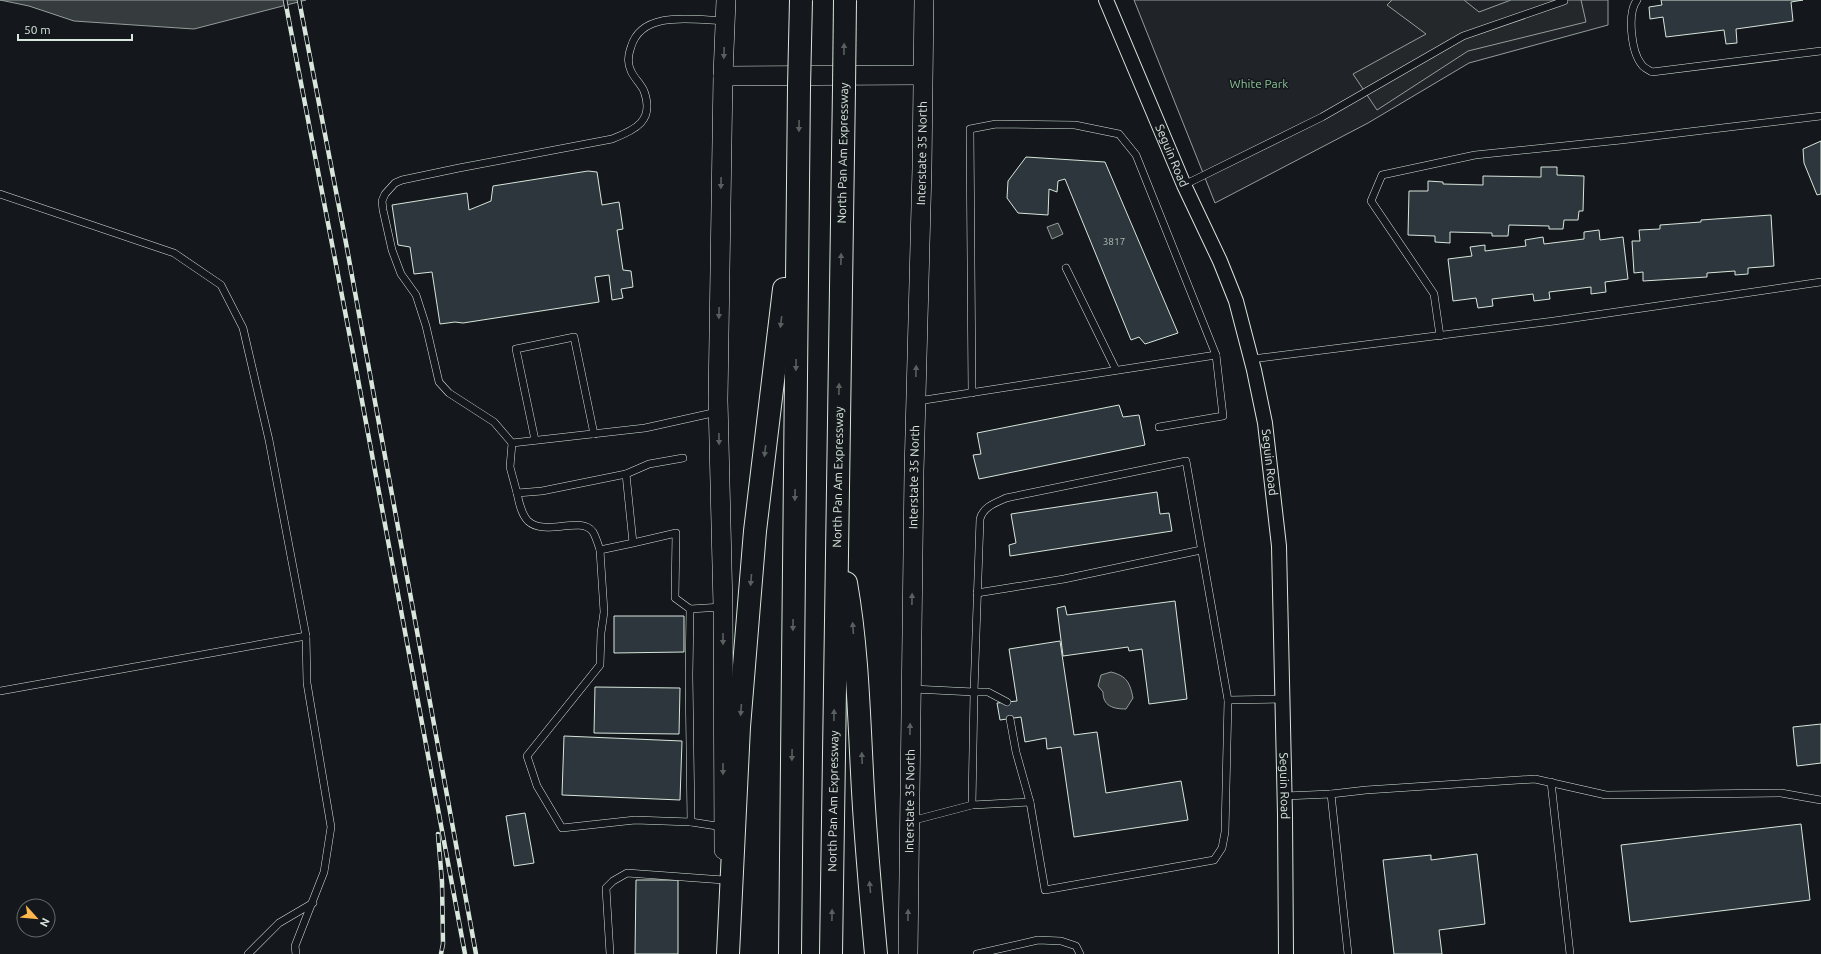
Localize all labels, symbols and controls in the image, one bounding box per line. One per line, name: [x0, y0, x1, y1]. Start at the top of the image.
scale bar: [18, 16, 132, 42]
text: 50 m: [24, 23, 51, 36]
one-way arrow: [841, 43, 848, 55]
one-way arrow: [720, 47, 727, 59]
park label: White Park: [1230, 77, 1288, 90]
street label: North Pan Am Expressway: [835, 82, 850, 224]
street label: Interstate 35 North: [914, 101, 929, 205]
one-way arrow: [796, 120, 802, 133]
street label: Seguin Road: [1153, 122, 1191, 189]
one-way arrow: [718, 177, 724, 190]
house number: 3817: [1103, 236, 1125, 247]
one-way arrow: [838, 252, 844, 265]
one-way arrow: [716, 307, 722, 320]
one-way arrow: [777, 316, 784, 328]
one-way arrow: [793, 359, 799, 372]
one-way arrow: [913, 365, 920, 377]
one-way arrow: [836, 382, 842, 395]
street label: North Pan Am Expressway: [830, 406, 845, 548]
street label: Interstate 35 North: [906, 425, 921, 529]
street label: Seguin Road: [1260, 428, 1280, 496]
one-way arrow: [716, 433, 722, 446]
one-way arrow: [762, 445, 768, 457]
one-way arrow: [792, 489, 798, 502]
one-way arrow: [747, 574, 754, 586]
one-way arrow: [909, 592, 915, 605]
one-way arrow: [790, 619, 796, 632]
one-way arrow: [849, 622, 856, 634]
one-way arrow: [720, 633, 726, 646]
one-way arrow: [737, 704, 744, 716]
one-way arrow: [831, 708, 837, 721]
one-way arrow: [907, 722, 913, 735]
street label: North Pan Am Expressway: [825, 730, 840, 872]
one-way arrow: [789, 749, 795, 762]
street label: Interstate 35 North: [902, 749, 917, 853]
one-way arrow: [858, 752, 865, 764]
street label: Seguin Road: [1278, 752, 1292, 819]
one-way arrow: [720, 763, 726, 776]
one-way arrow: [866, 881, 873, 893]
north arrow: [16, 898, 56, 938]
one-way arrow: [905, 908, 911, 921]
one-way arrow: [828, 909, 835, 921]
text: N: [38, 916, 52, 929]

